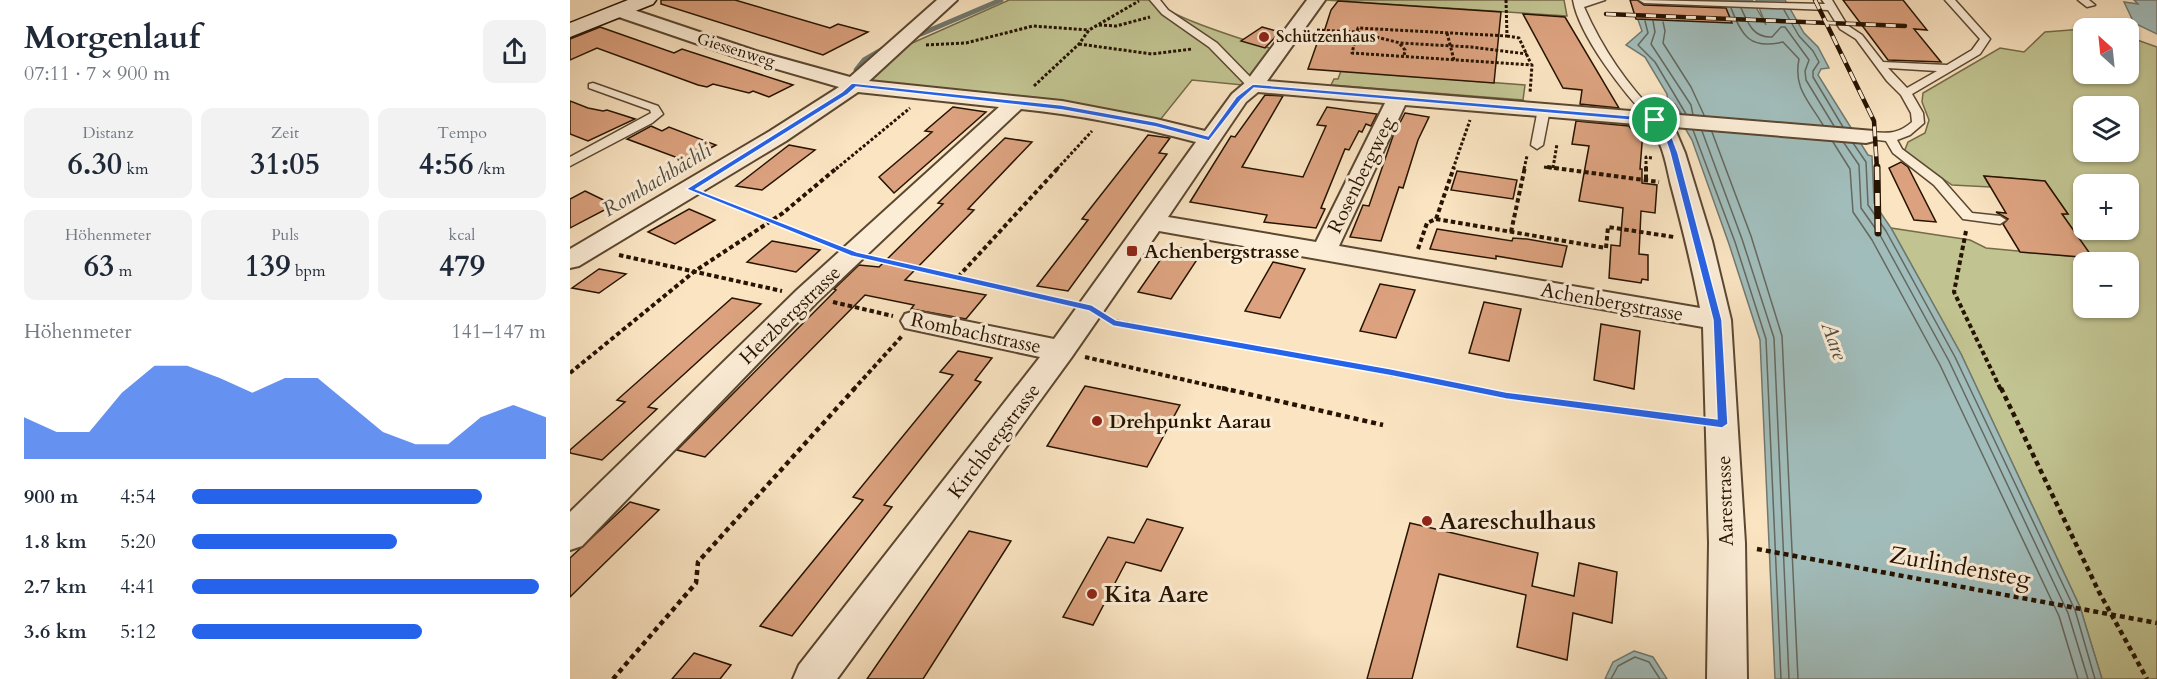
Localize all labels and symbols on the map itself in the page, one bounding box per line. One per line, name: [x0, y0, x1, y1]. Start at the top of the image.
north arrow: [2073, 18, 2139, 84]
place label: Schützenhaus: [1276, 26, 1376, 48]
street label: Giessenweg: [694, 28, 778, 72]
marker: Schützenhaus: [1257, 30, 1271, 44]
pin: [1629, 94, 1680, 145]
street label: Rosenbergweg: [1321, 112, 1401, 238]
water label: Rombachbächli: [597, 136, 717, 224]
place label: Achenbergstrasse: [1144, 238, 1300, 265]
marker: Achenbergstrasse: [1125, 244, 1139, 258]
street label: Herzbergstrasse: [733, 260, 847, 370]
street label: Achenbergstrasse: [1538, 276, 1686, 328]
street label: Rombachstrasse: [908, 306, 1044, 360]
water label: Aare: [1813, 317, 1855, 365]
street label: Kirchbergstrasse: [942, 378, 1046, 504]
place label: Drehpunkt Aarau: [1109, 408, 1272, 435]
marker: Drehpunkt Aarau: [1090, 414, 1104, 428]
street label: Aarestrasse: [1710, 455, 1740, 547]
place label: Aareschulhaus: [1439, 505, 1596, 538]
marker: Aareschulhaus: [1420, 514, 1434, 528]
street label: Zurlindensteg: [1887, 538, 2034, 596]
place label: Kita Aare: [1104, 578, 1209, 611]
marker: Kita Aare: [1085, 587, 1099, 601]

